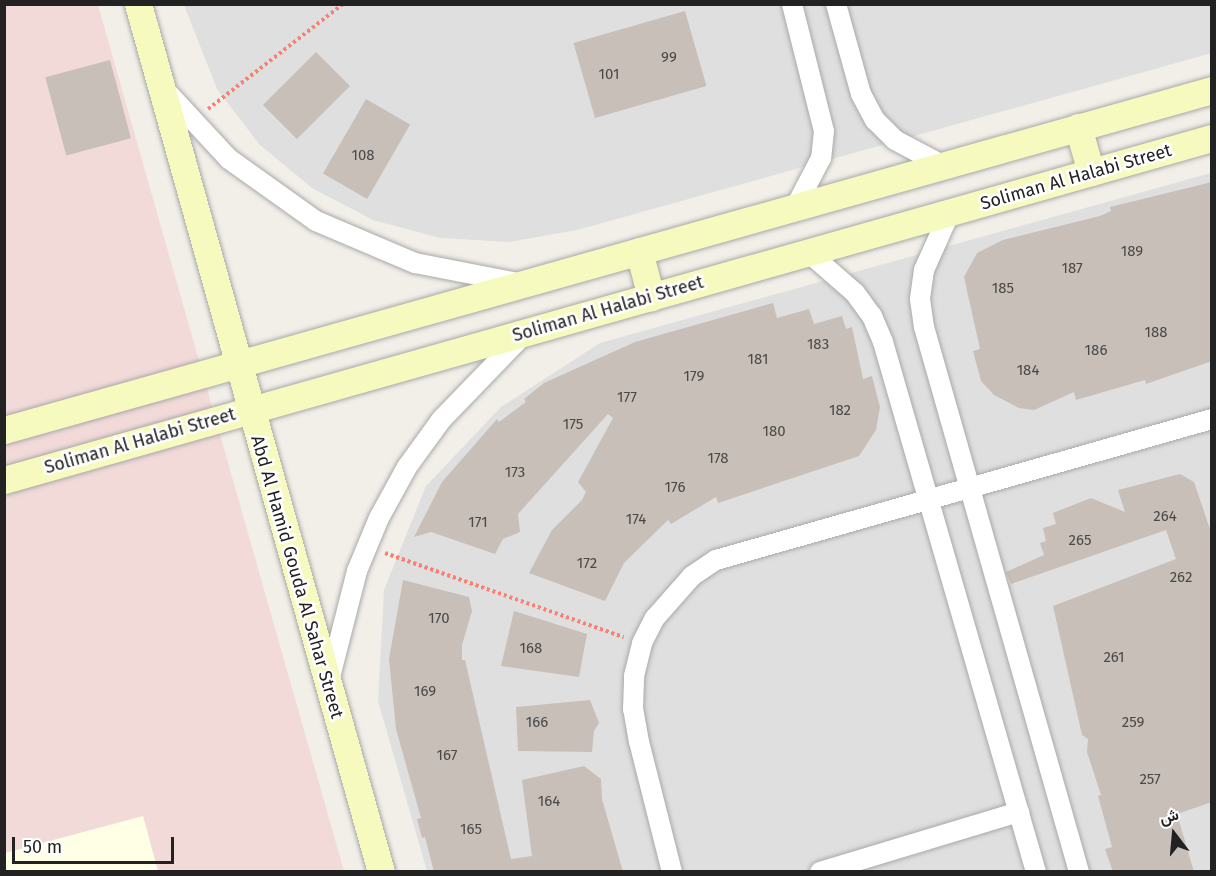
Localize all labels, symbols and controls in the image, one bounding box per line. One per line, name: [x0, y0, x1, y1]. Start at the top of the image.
house number: 99: [661, 49, 677, 67]
house number: 101: [599, 66, 619, 84]
street label: Soliman Al Halabi Street: [978, 139, 1174, 215]
house number: 108: [351, 147, 375, 165]
house number: 189: [1121, 243, 1143, 261]
house number: 187: [1061, 260, 1083, 278]
street label: Soliman Al Halabi Street: [510, 271, 706, 347]
house number: 185: [992, 280, 1014, 298]
house number: 188: [1144, 324, 1168, 342]
house number: 183: [807, 336, 829, 354]
house number: 186: [1085, 342, 1107, 360]
house number: 181: [748, 351, 768, 369]
house number: 184: [1017, 362, 1039, 380]
house number: 179: [684, 368, 704, 386]
house number: 177: [617, 389, 637, 407]
house number: 182: [829, 402, 851, 420]
street label: Soliman Al Halabi Street: [42, 403, 238, 479]
house number: 175: [563, 416, 583, 434]
house number: 180: [762, 423, 786, 441]
street label: Abd Al Hamid Gouda Al Sahar Street: [246, 433, 348, 721]
house number: 178: [707, 450, 729, 468]
house number: 173: [505, 464, 525, 482]
house number: 176: [665, 479, 685, 497]
house number: 264: [1153, 508, 1177, 526]
house number: 174: [626, 511, 646, 529]
house number: 171: [468, 514, 488, 532]
house number: 265: [1069, 532, 1091, 550]
house number: 172: [577, 555, 597, 573]
house number: 262: [1170, 569, 1192, 587]
house number: 170: [428, 610, 450, 628]
house number: 168: [520, 640, 542, 658]
house number: 261: [1103, 649, 1125, 667]
house number: 169: [414, 683, 436, 701]
house number: 166: [526, 714, 548, 732]
house number: 259: [1122, 714, 1144, 732]
house number: 167: [437, 747, 457, 765]
house number: 257: [1139, 771, 1161, 789]
house number: 164: [538, 793, 560, 811]
north arrow: [1144, 804, 1204, 864]
text: ش: [1157, 804, 1181, 828]
house number: 165: [460, 821, 482, 839]
scale bar: [15, 825, 177, 863]
text: 50 m: [23, 836, 62, 858]

